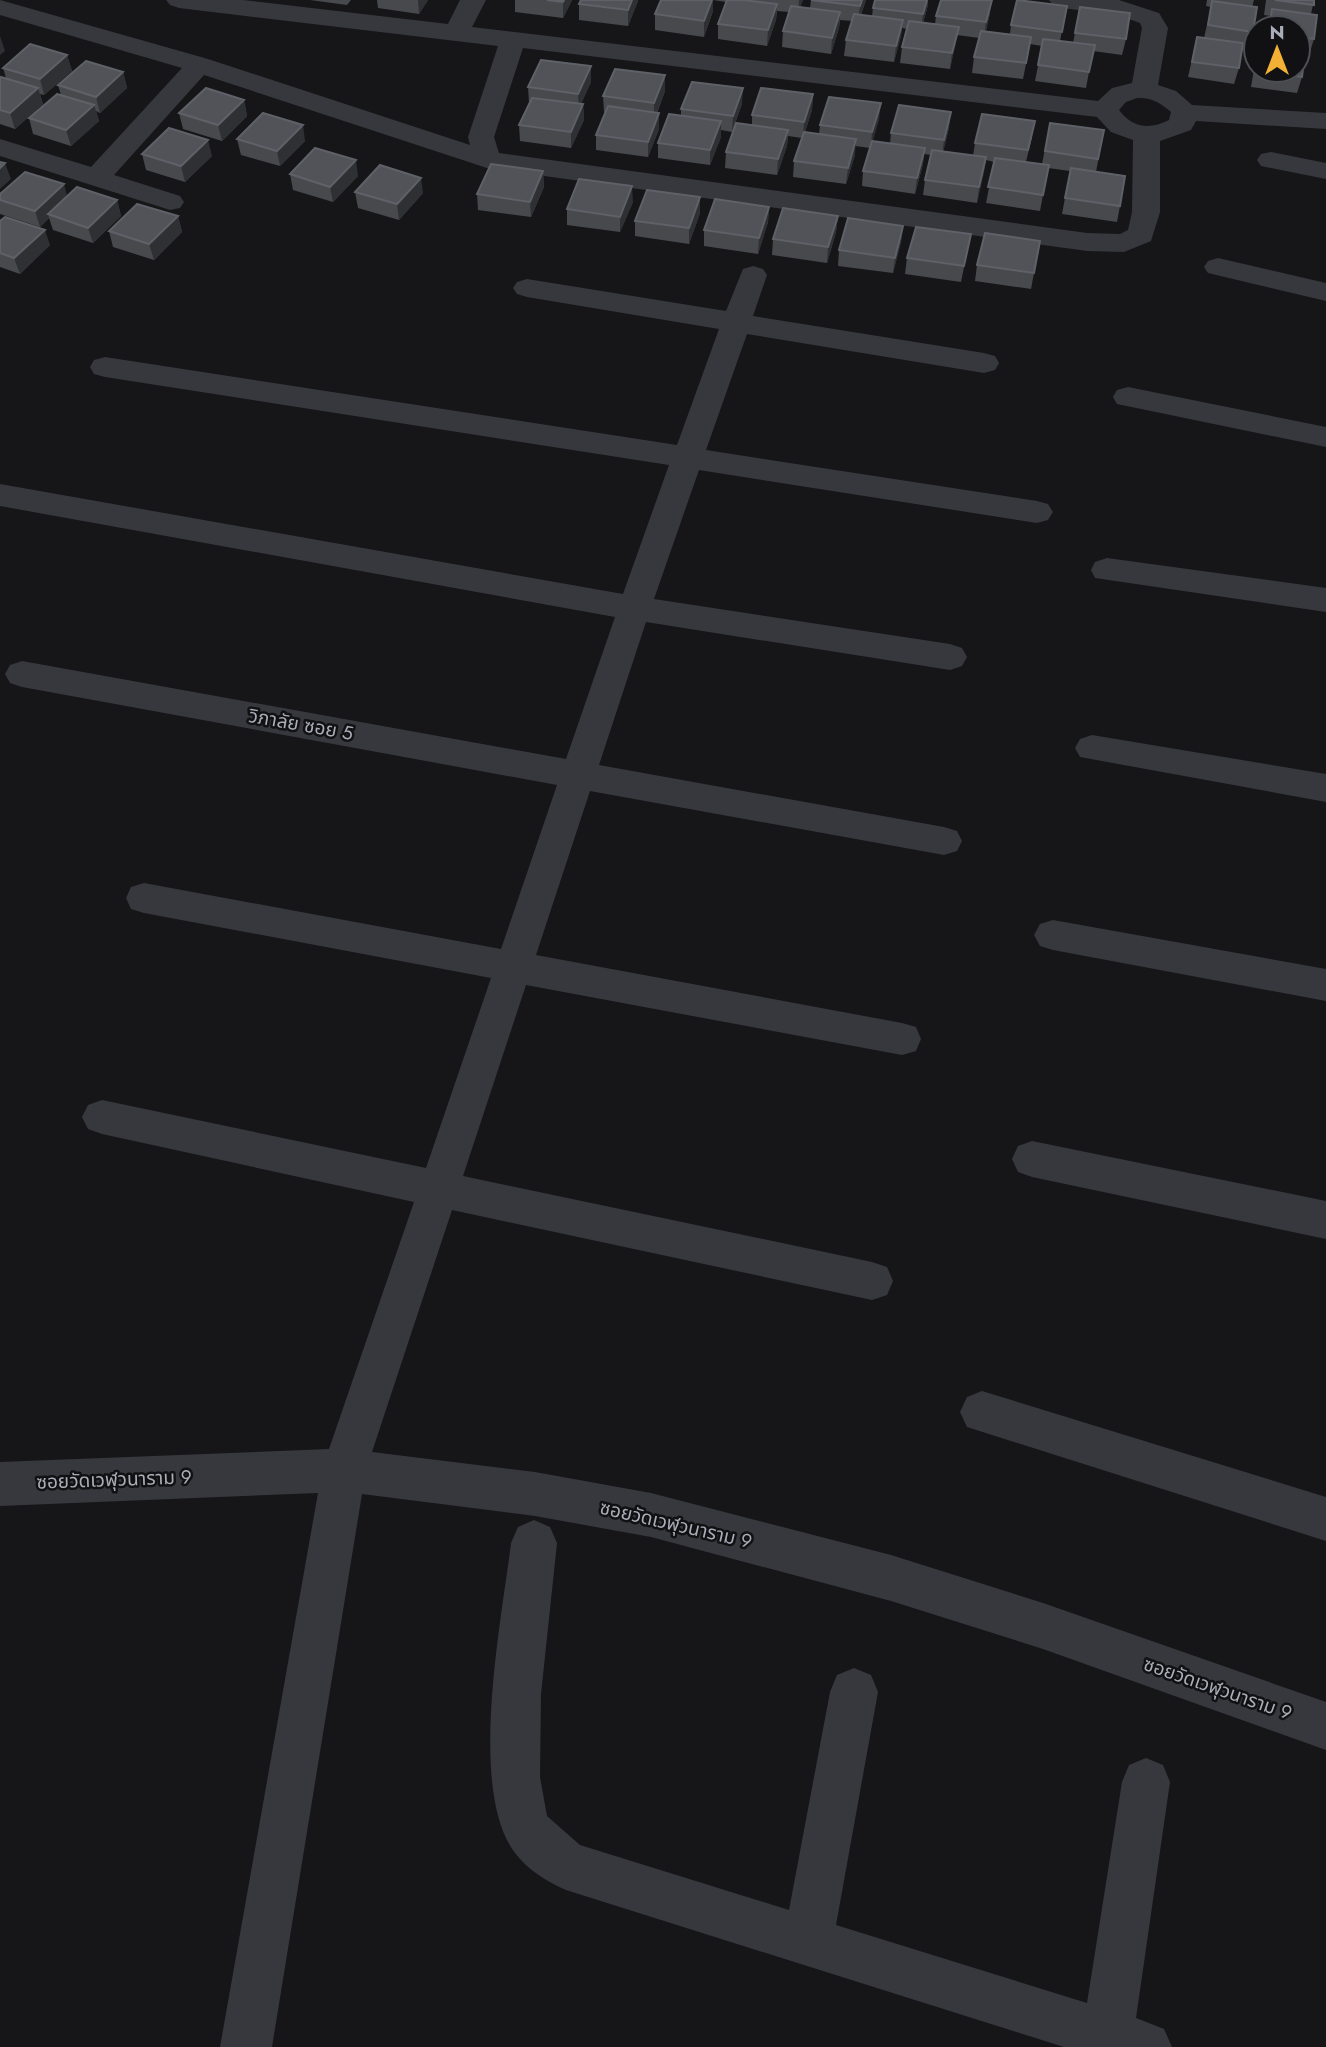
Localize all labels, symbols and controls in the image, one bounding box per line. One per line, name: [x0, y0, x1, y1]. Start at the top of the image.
north arrow: [1242, 14, 1312, 84]
text: N: [1269, 19, 1285, 46]
street label: วิภาลัย ซอย 5: [246, 702, 355, 747]
street label: ซอยวัดเวฬุวนาราม 9: [36, 1463, 192, 1496]
street label: ซอยวัดเวฬุวนาราม 9: [597, 1494, 755, 1555]
street label: ซอยวัดเวฬุวนาราม 9: [1140, 1650, 1296, 1727]

